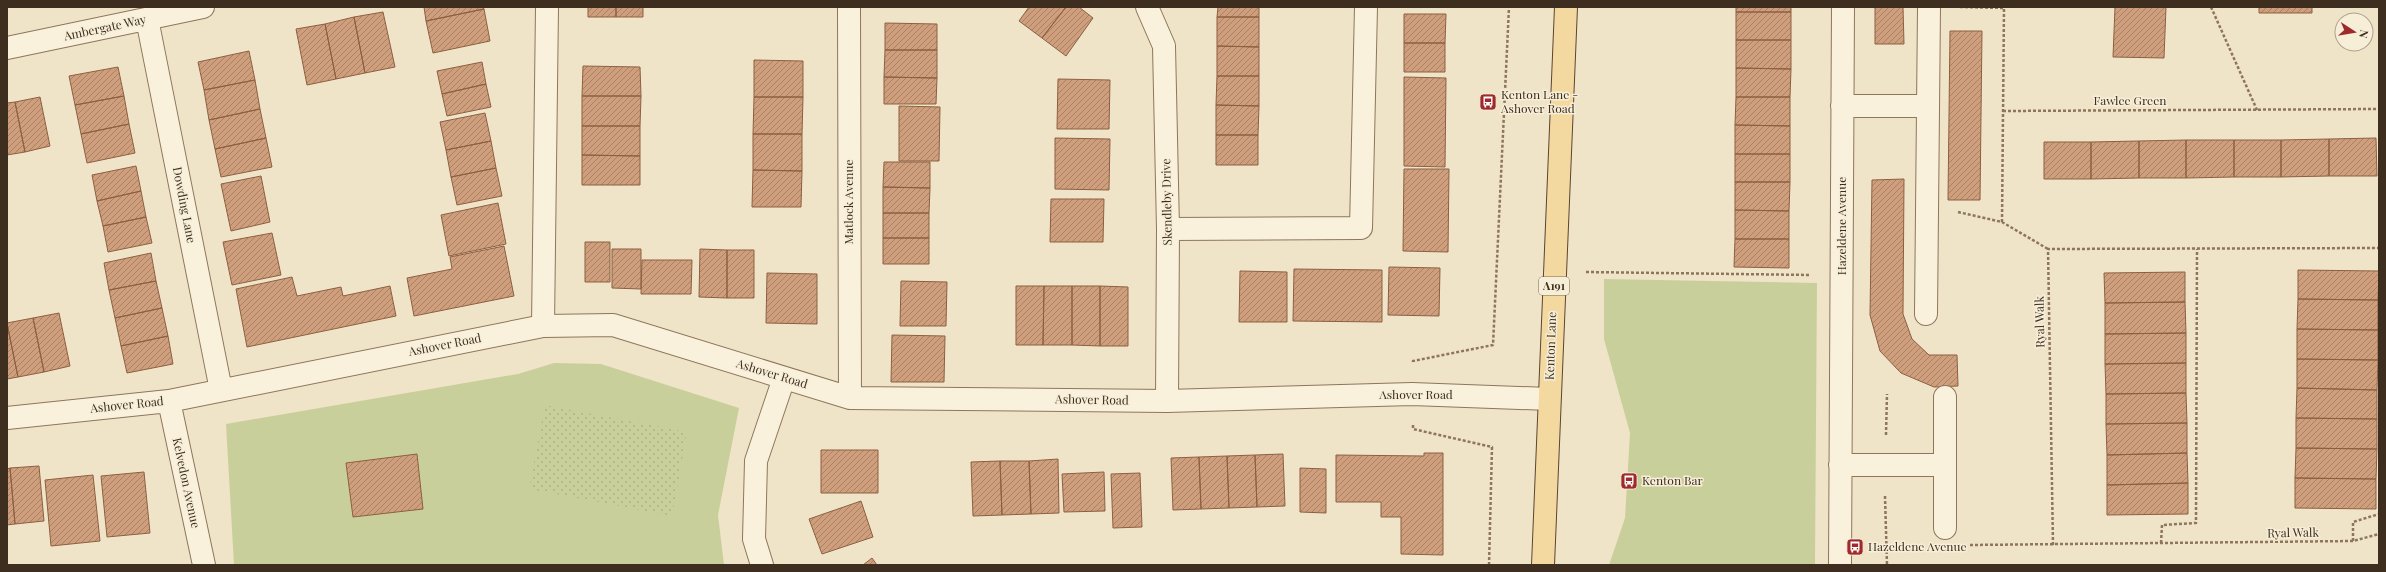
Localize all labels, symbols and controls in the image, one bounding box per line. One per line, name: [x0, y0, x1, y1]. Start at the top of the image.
street label: Ambergate Way: [61, 10, 147, 44]
north arrow: [2334, 12, 2374, 52]
text: N: [2356, 29, 2372, 40]
place label: Kenton Lane - Ashover Road: [1500, 86, 1578, 116]
bus stop icon: Kenton Lane - Ashover Road: [1478, 92, 1498, 112]
street label: Fawlee Green: [2094, 92, 2166, 108]
street label: Skendleby Drive: [1157, 158, 1175, 246]
street label: Matlock Avenue: [840, 160, 856, 244]
street label: Dowding Lane: [170, 165, 200, 244]
street label: Hazeldene Avenue: [1833, 177, 1849, 275]
road number: A191: [1539, 277, 1569, 295]
street label: Ryal Walk: [2031, 296, 2047, 348]
street label: Kenton Lane: [1541, 312, 1559, 380]
street label: Ashover Road: [406, 329, 483, 359]
street label: Ashover Road: [734, 354, 810, 391]
street label: Ashover Road: [1378, 386, 1453, 402]
street label: Ashover Road: [1054, 390, 1129, 408]
street label: Ashover Road: [88, 392, 164, 416]
street label: Kelvedon Avenue: [170, 436, 204, 529]
bus stop icon: Kenton Bar: [1619, 471, 1639, 491]
place label: Kenton Bar: [1642, 472, 1704, 488]
street label: Ryal Walk: [2267, 524, 2319, 540]
bus stop icon: Hazeldene Avenue: [1845, 537, 1865, 557]
place label: Hazeldene Avenue: [1868, 538, 1967, 554]

